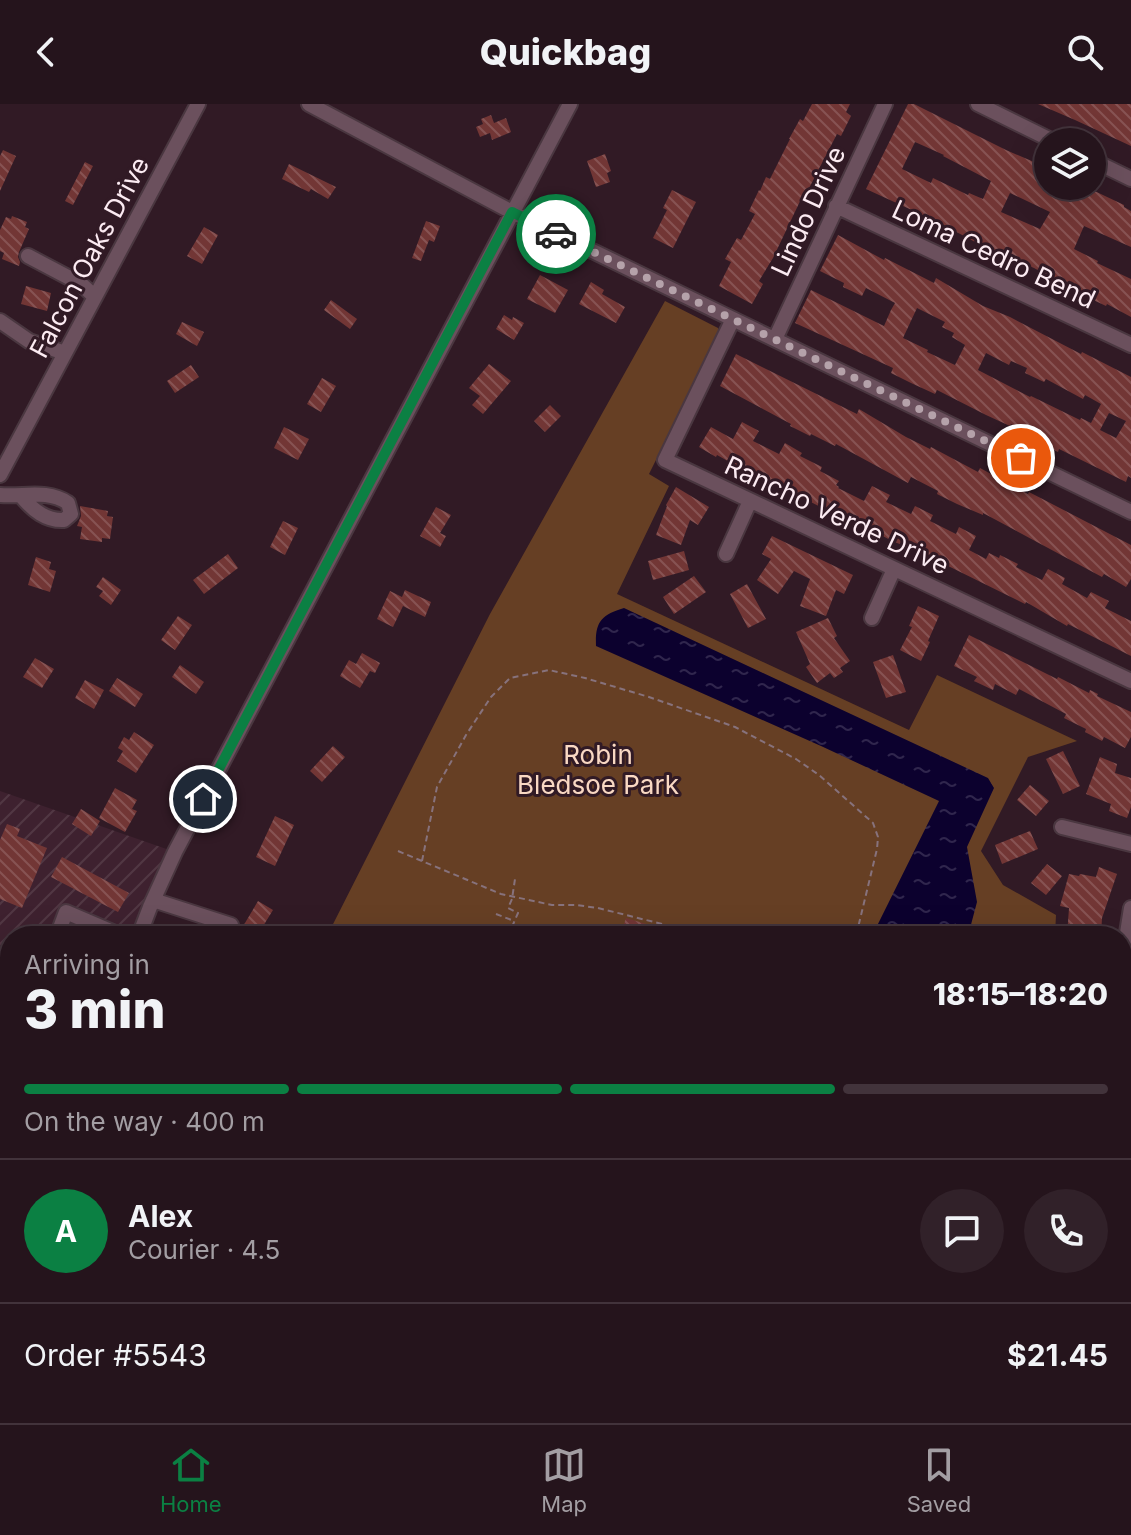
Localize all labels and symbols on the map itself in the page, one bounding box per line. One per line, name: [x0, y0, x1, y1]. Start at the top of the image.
street label: Lindo Drive: [764, 141, 852, 281]
street label: Falcon Oaks Drive: [23, 151, 155, 363]
street label: Loma Cedro Bend: [887, 193, 1101, 315]
courier: [516, 194, 596, 274]
pin: [987, 424, 1055, 492]
street label: Rancho Verde Drive: [720, 449, 954, 581]
park label: Robin Bledsoe Park: [517, 739, 679, 800]
pin: [169, 765, 237, 833]

